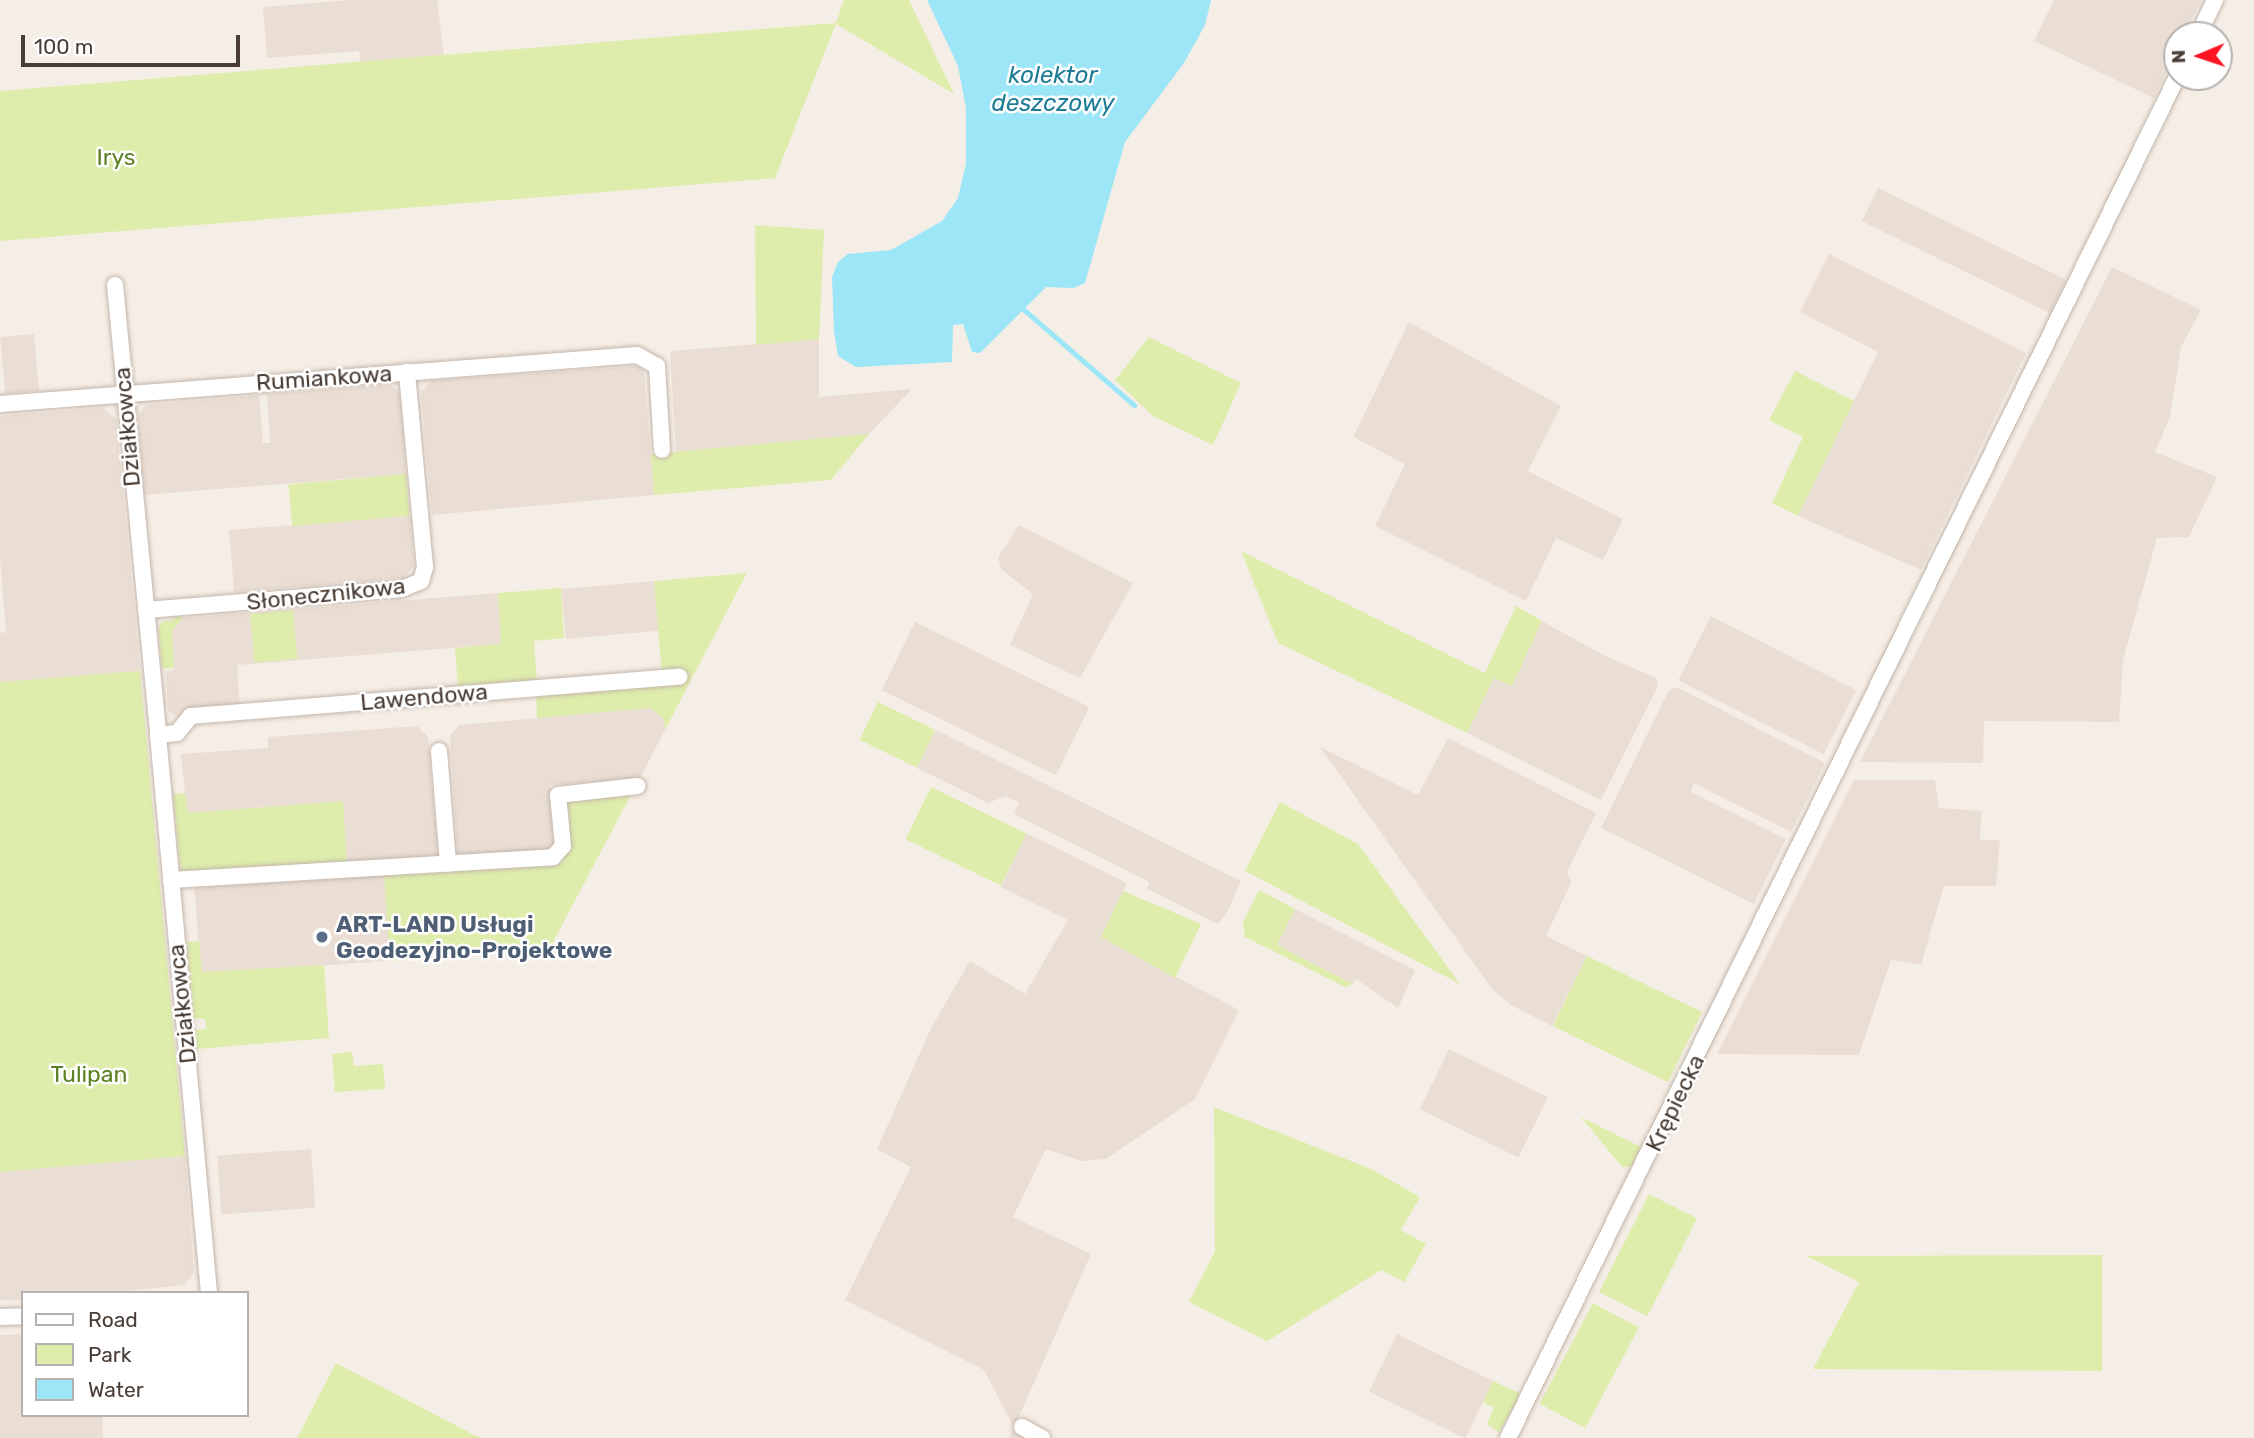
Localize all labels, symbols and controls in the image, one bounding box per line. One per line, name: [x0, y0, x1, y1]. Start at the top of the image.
scale bar: [24, 21, 243, 65]
north arrow: [2163, 21, 2233, 91]
text: 100 m: [34, 34, 93, 59]
text: N: [2167, 49, 2190, 64]
water label: kolektor deszczowy: [991, 62, 1115, 118]
park label: Irys: [96, 143, 136, 171]
street label: Rumiankowa: [255, 359, 393, 397]
street label: Działkowca: [108, 366, 146, 488]
street label: Słonecznikowa: [245, 572, 407, 616]
street label: Lawendowa: [359, 678, 489, 716]
place label: ART-LAND Usługi Geodezyjno-Projektowe: [336, 910, 612, 964]
marker: ART-LAND Usługi Geodezyjno-Projektowe: [314, 929, 330, 945]
street label: Działkowca: [162, 943, 202, 1065]
street label: Krępiecka: [1640, 1050, 1710, 1156]
park label: Tulipan: [51, 1060, 127, 1088]
legend: [21, 1291, 248, 1417]
text: Road: [88, 1307, 138, 1332]
text: Park: [88, 1342, 132, 1367]
text: Water: [88, 1377, 144, 1402]

